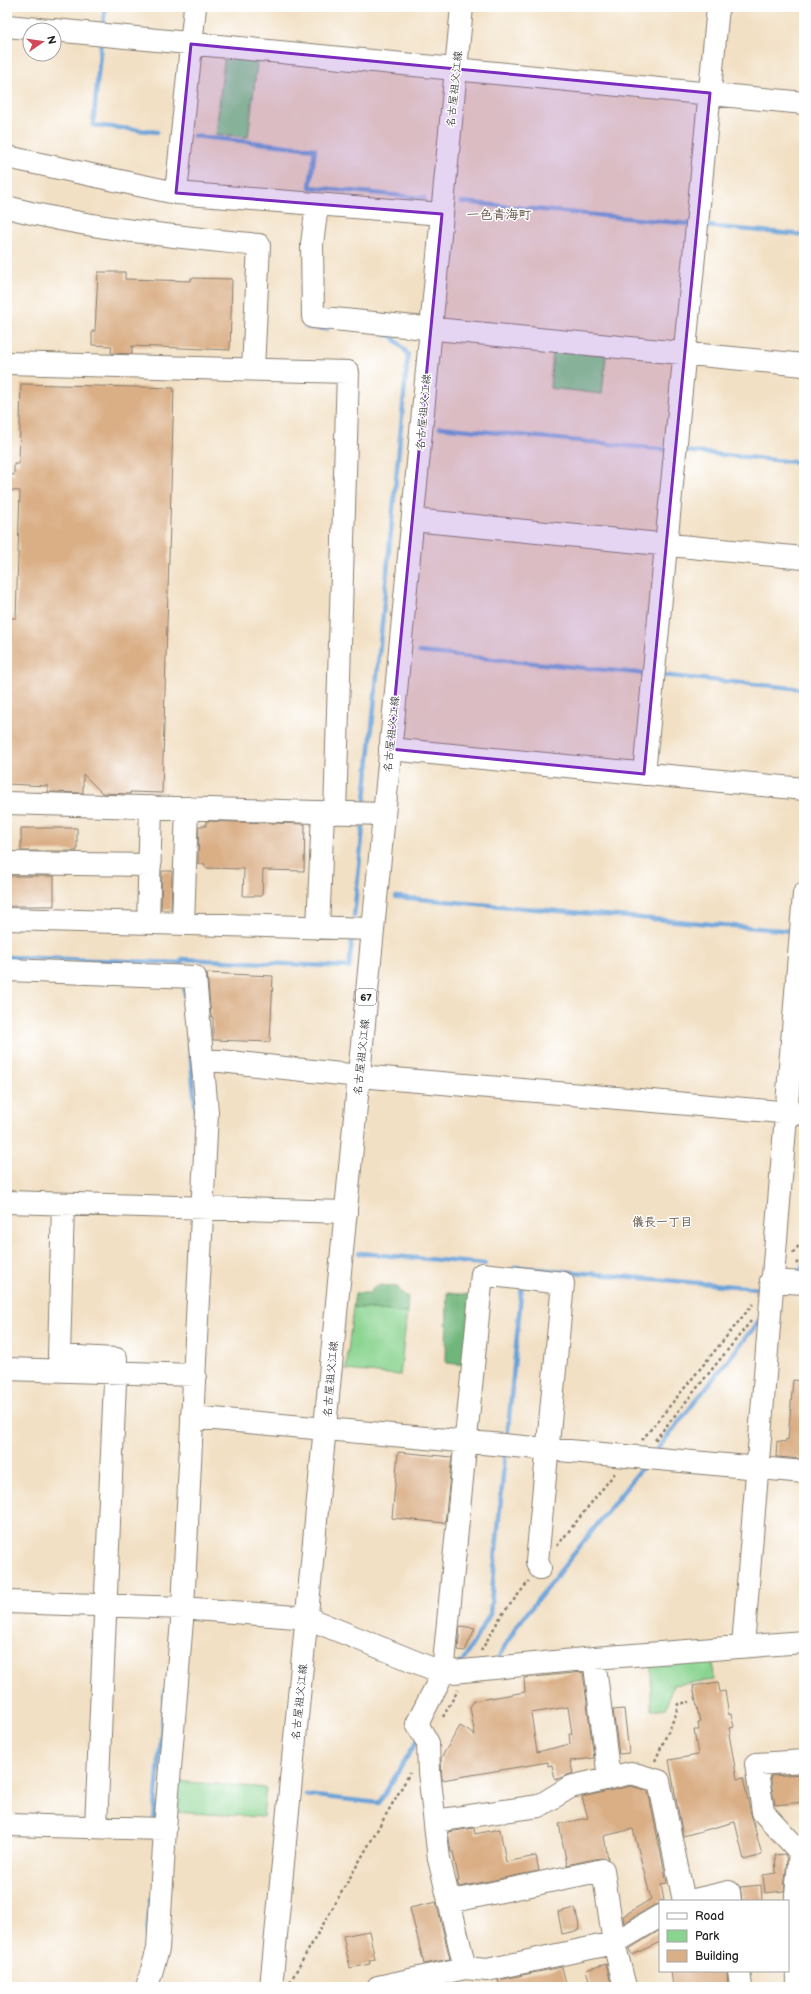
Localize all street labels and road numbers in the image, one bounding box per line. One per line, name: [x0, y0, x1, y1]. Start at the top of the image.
street label: 名古屋祖父江線: [444, 50, 465, 128]
street label: 名古屋祖父江線: [414, 373, 433, 451]
street label: 名古屋祖父江線: [381, 695, 402, 773]
road number: 67: [356, 989, 376, 1005]
street label: 名古屋祖父江線: [351, 1018, 372, 1096]
street label: 名古屋祖父江線: [321, 1340, 340, 1418]
street label: 名古屋祖父江線: [289, 1663, 310, 1741]

